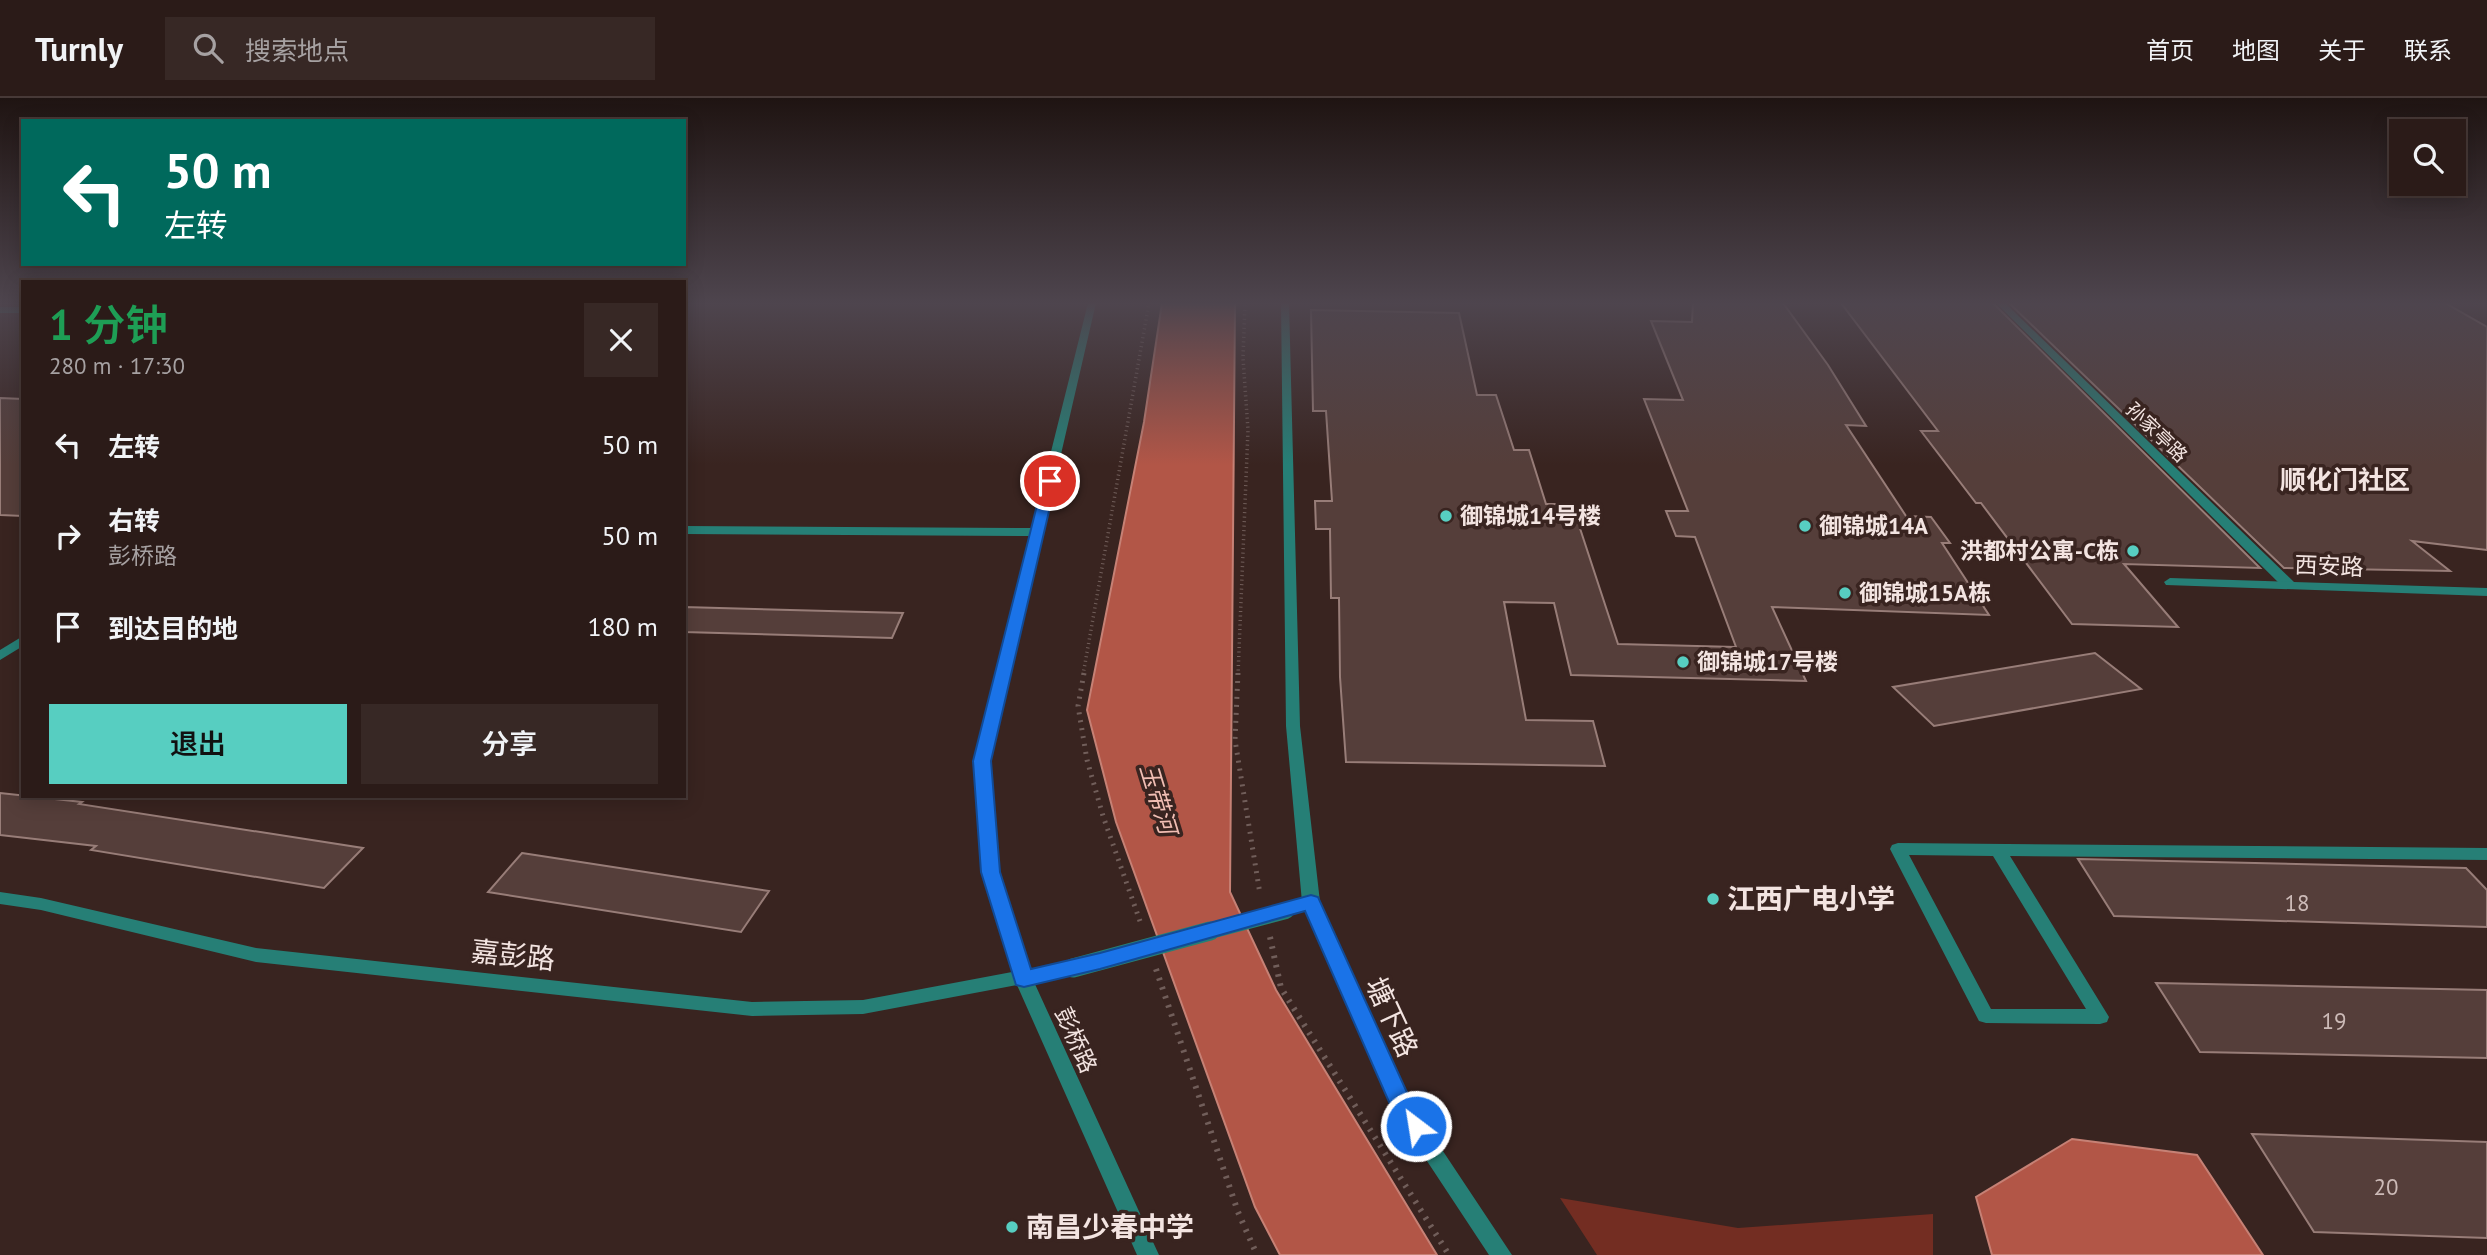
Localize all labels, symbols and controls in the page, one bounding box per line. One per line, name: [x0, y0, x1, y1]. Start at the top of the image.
search box: [165, 17, 655, 80]
text: Turnly: [35, 27, 123, 70]
icon: search: [189, 29, 227, 67]
text: 搜索地点: [245, 34, 349, 67]
text: 首页: [2146, 35, 2194, 66]
text: 地图: [2232, 35, 2280, 66]
text: 关于: [2318, 35, 2366, 66]
text: 联系: [2404, 35, 2452, 66]
map controls: [2389, 119, 2466, 196]
button: search: [2389, 119, 2466, 196]
text: 50 m: [164, 138, 271, 202]
icon: left: [49, 147, 140, 238]
text: 左转: [164, 204, 228, 246]
text: 1 分钟: [49, 297, 167, 352]
button: close: [584, 303, 658, 377]
text: 280 m · 17:30: [49, 351, 185, 380]
street label: 孙家亭路: [2121, 397, 2193, 467]
icon: left: [49, 426, 87, 464]
text: 50 m: [602, 428, 658, 461]
text: 左转: [108, 430, 160, 463]
pin: [1020, 451, 1080, 511]
icon: arrive: [1031, 462, 1069, 500]
district label: 顺化门社区: [2280, 463, 2410, 496]
place label: 御锦城14号楼: [1460, 501, 1601, 530]
text: 右转: [108, 504, 160, 537]
marker: 御锦城14号楼: [1438, 508, 1454, 524]
place label: 御锦城14A: [1819, 511, 1928, 540]
icon: right: [49, 517, 87, 555]
marker: 御锦城14A: [1797, 518, 1813, 534]
text: 50 m: [602, 519, 658, 552]
place label: 洪都村公寓-C栋: [1960, 536, 2119, 565]
text: 彭桥路: [108, 541, 177, 570]
marker: 洪都村公寓-C栋: [2125, 543, 2141, 559]
street label: 西安路: [2294, 550, 2364, 581]
place label: 御锦城15A栋: [1859, 578, 1991, 607]
marker: 御锦城15A栋: [1837, 585, 1853, 601]
icon: arrive: [49, 608, 87, 646]
text: 180 m: [587, 610, 658, 643]
text: 到达目的地: [108, 612, 238, 645]
place label: 御锦城17号楼: [1697, 647, 1838, 676]
marker: 御锦城17号楼: [1675, 654, 1691, 670]
button: 退出: [49, 704, 347, 784]
button: 分享: [361, 704, 658, 784]
water label: 玉带河: [1133, 760, 1185, 842]
place label: 江西广电小学: [1727, 880, 1895, 917]
house number: 18: [2284, 888, 2310, 917]
marker: 江西广电小学: [1705, 891, 1721, 907]
street label: 嘉彭路: [469, 932, 557, 977]
street label: 塘下路: [1358, 971, 1427, 1063]
street label: 彭桥路: [1049, 1002, 1104, 1077]
house number: 19: [2321, 1006, 2347, 1035]
position arrow: [1379, 1089, 1453, 1163]
house number: 20: [2373, 1172, 2399, 1201]
place label: 南昌少春中学: [1026, 1208, 1194, 1245]
marker: 南昌少春中学: [1004, 1219, 1020, 1235]

